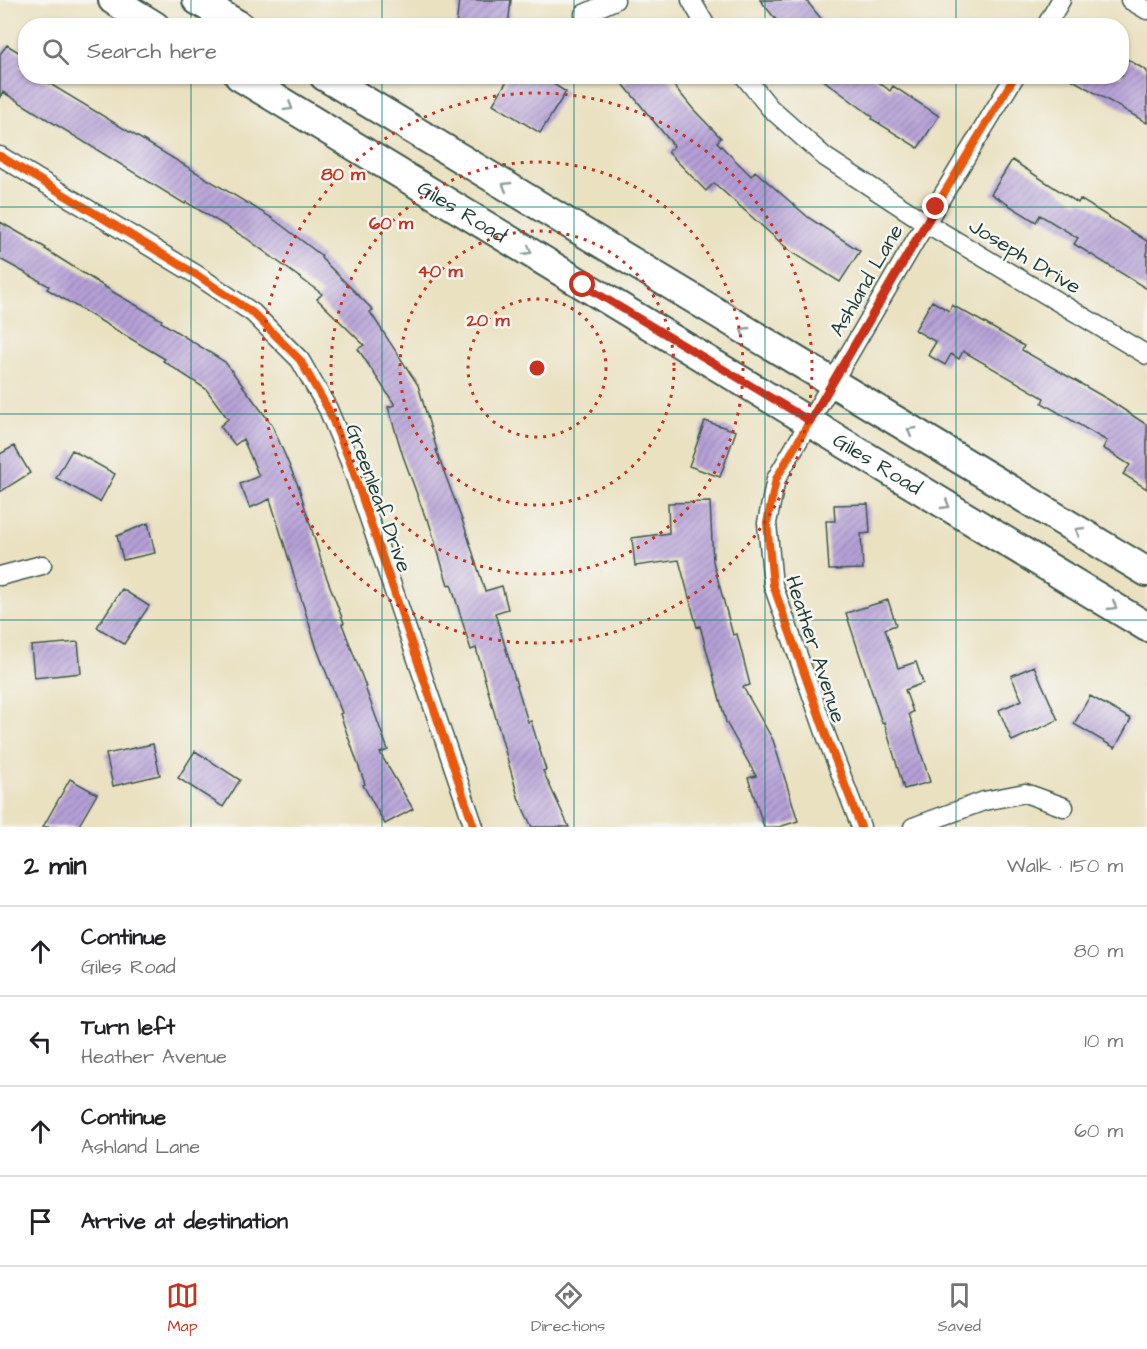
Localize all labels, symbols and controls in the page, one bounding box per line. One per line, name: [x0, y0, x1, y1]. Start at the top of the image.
search box: [18, 18, 1129, 84]
icon: search: [39, 35, 72, 68]
text: Search here: [87, 36, 217, 67]
one-way arrow: [283, 99, 294, 110]
text: 80 m: [321, 162, 366, 187]
street label: Giles Road: [412, 174, 512, 250]
one-way arrow: [502, 182, 512, 194]
route end: [922, 193, 948, 219]
text: 60 m: [369, 211, 414, 236]
street label: Joseph Drive: [963, 212, 1086, 302]
street label: Ashland Lane: [823, 219, 910, 342]
one-way arrow: [522, 244, 532, 256]
text: 40 m: [418, 259, 463, 284]
route start: [569, 271, 595, 297]
text: 20 m: [466, 308, 510, 333]
one-way arrow: [740, 326, 750, 338]
centre of rings: [527, 358, 547, 378]
street label: Greenleaf Drive: [338, 420, 419, 577]
street label: Giles Road: [827, 426, 928, 502]
one-way arrow: [907, 427, 917, 439]
one-way arrow: [940, 497, 950, 509]
one-way arrow: [1075, 527, 1085, 539]
street label: Heather Avenue: [778, 572, 853, 727]
one-way arrow: [1107, 599, 1117, 611]
text: 2 min: [24, 848, 86, 884]
text: Walk · 150 m: [1007, 852, 1123, 880]
text: Continue: [81, 922, 166, 953]
icon: ahead: [24, 935, 57, 968]
text: 80 m: [1074, 937, 1123, 965]
text: Giles Road: [81, 953, 176, 981]
text: Turn left: [81, 1012, 175, 1043]
icon: left: [24, 1025, 57, 1058]
text: 10 m: [1084, 1027, 1123, 1055]
text: Heather Avenue: [81, 1043, 227, 1071]
text: Continue: [81, 1102, 166, 1133]
icon: ahead: [24, 1115, 57, 1148]
text: 60 m: [1074, 1117, 1123, 1145]
text: Ashland Lane: [81, 1133, 200, 1161]
icon: arrive: [24, 1205, 57, 1238]
text: Arrive at destination: [81, 1206, 288, 1237]
tab: Map: [166, 1279, 199, 1337]
tab: Directions: [531, 1279, 605, 1337]
tab: Saved: [937, 1279, 981, 1337]

